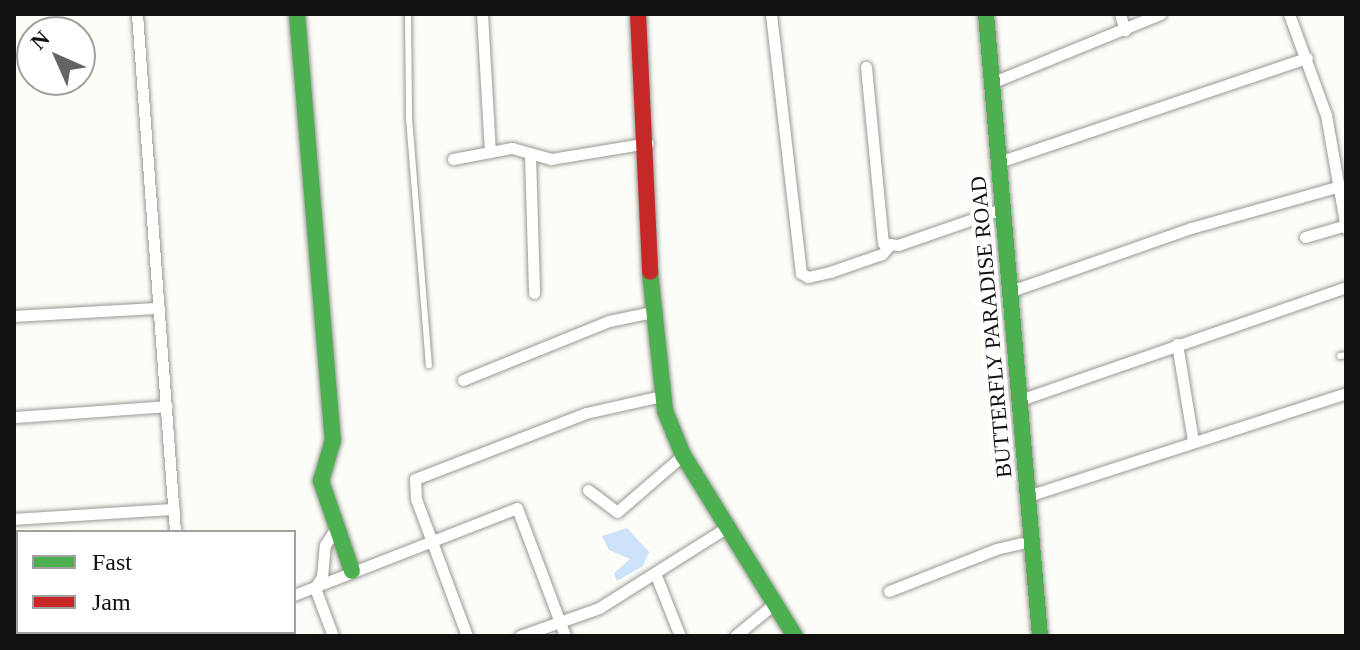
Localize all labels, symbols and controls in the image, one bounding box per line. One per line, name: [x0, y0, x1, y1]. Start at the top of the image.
north arrow: [16, 16, 96, 96]
text: N: [26, 26, 55, 55]
street label: BUTTERFLY PARADISE ROAD: [965, 175, 1017, 479]
legend: [16, 530, 296, 634]
text: Fast: [92, 549, 132, 575]
text: Jam: [92, 589, 131, 615]

